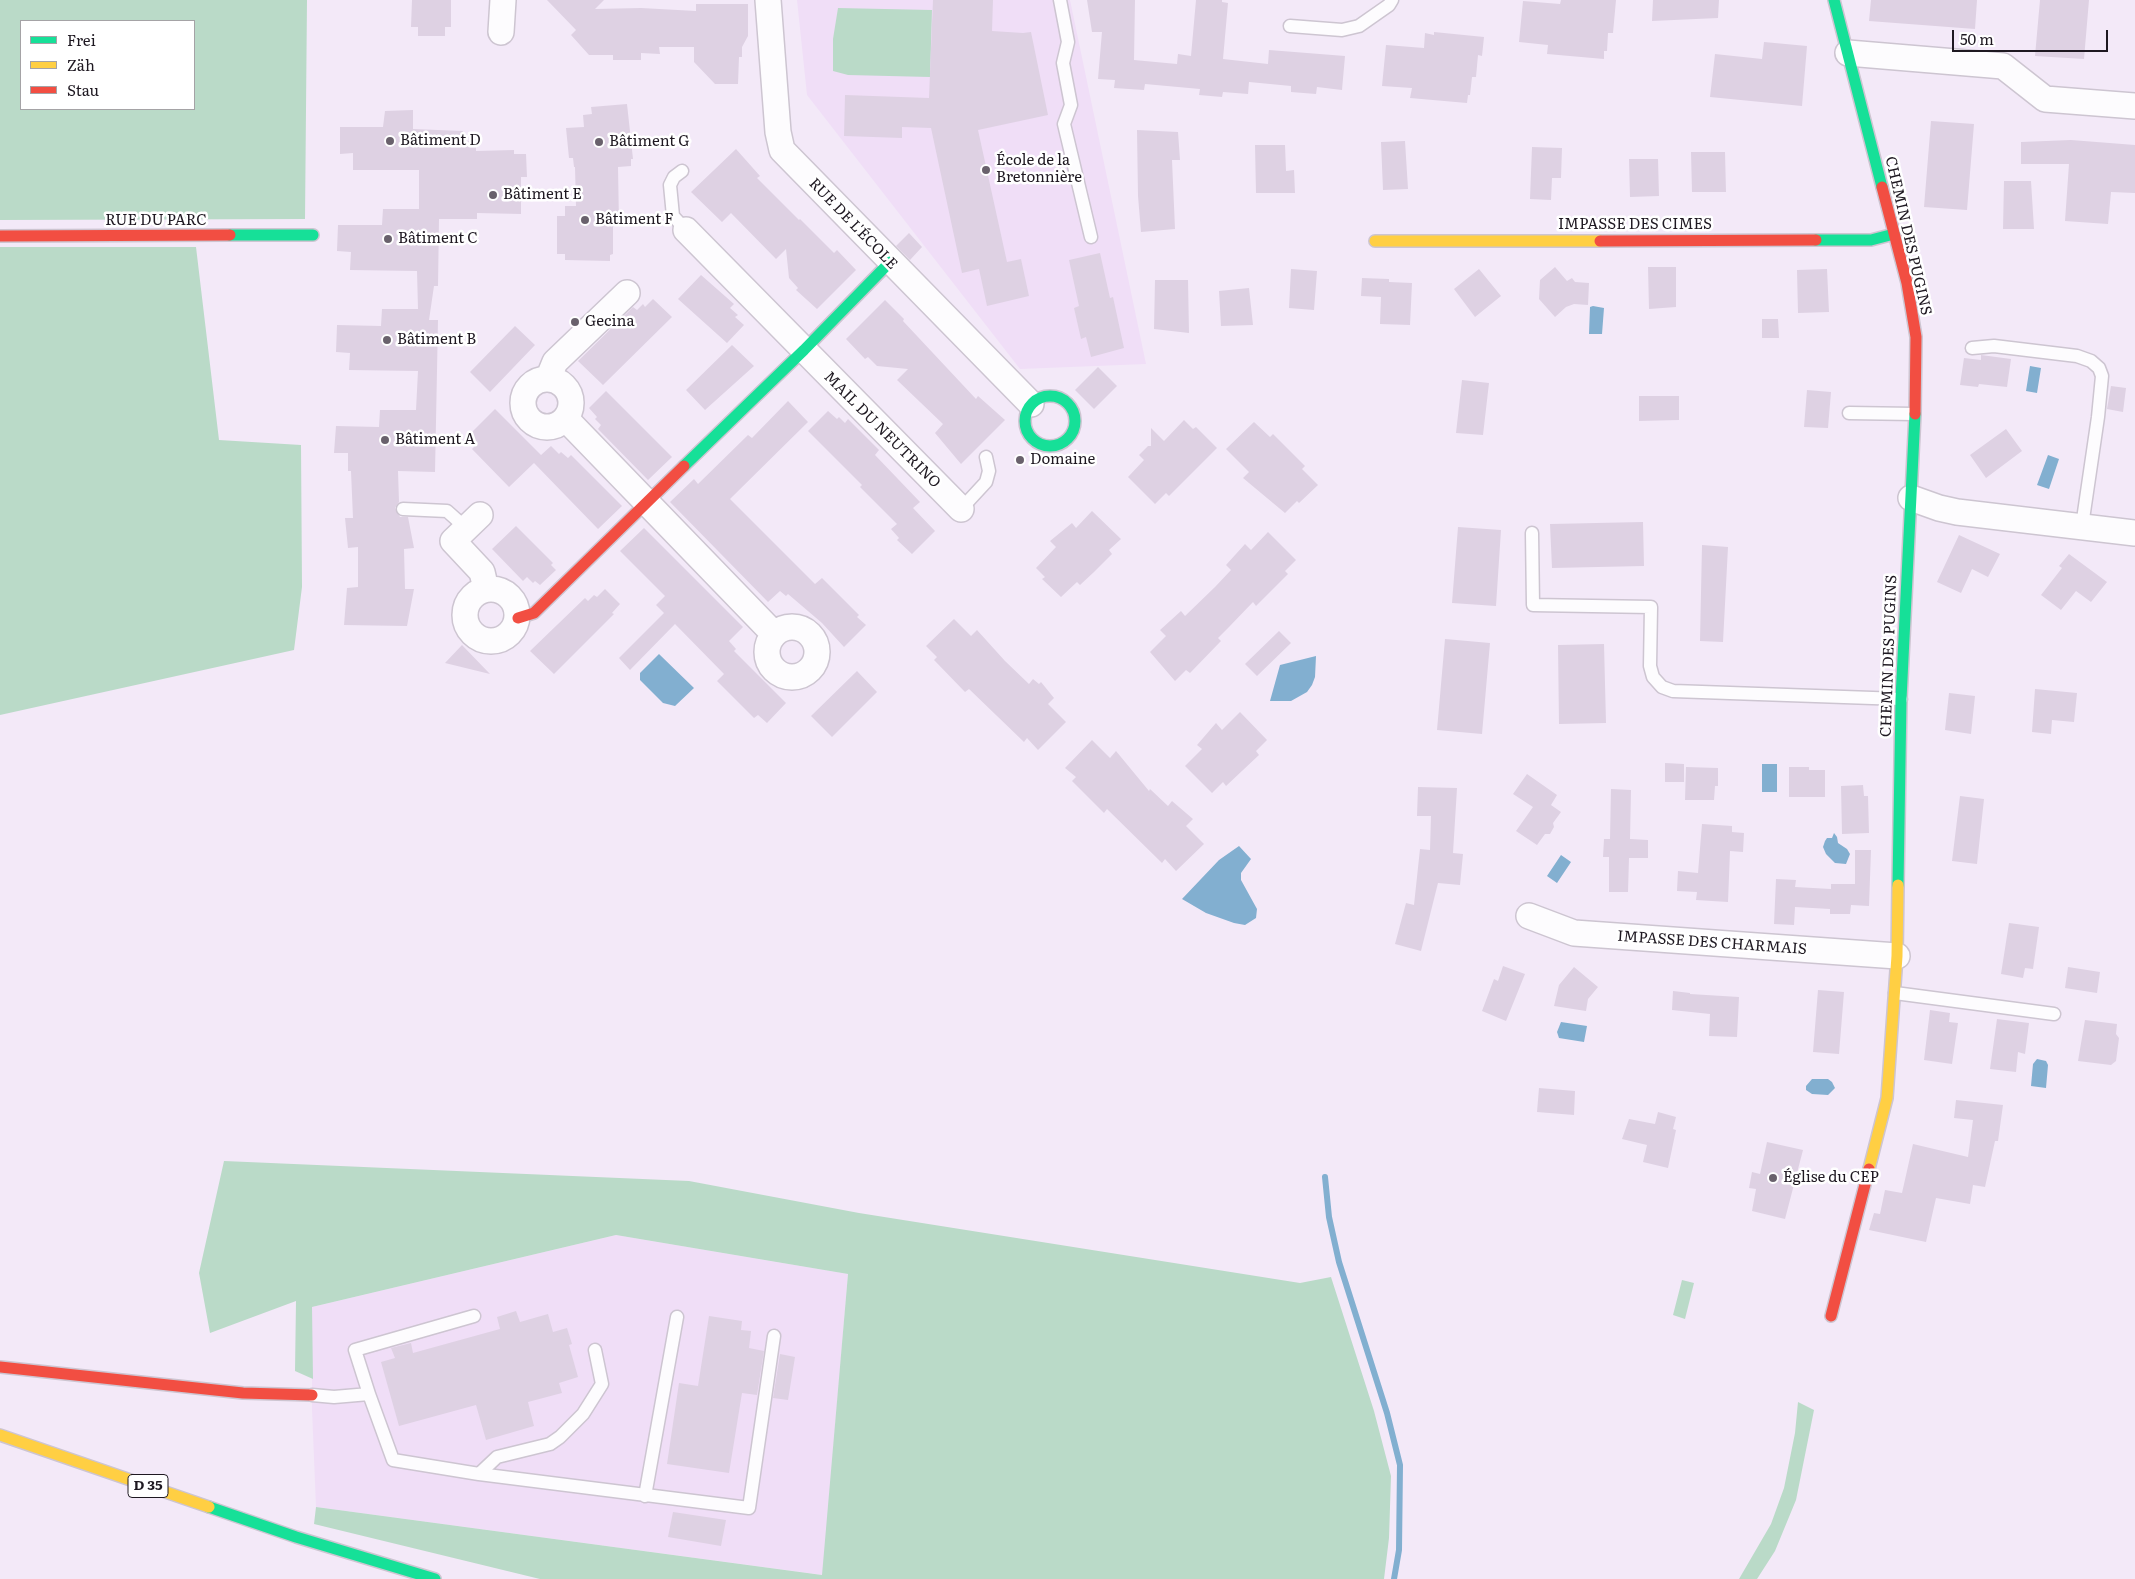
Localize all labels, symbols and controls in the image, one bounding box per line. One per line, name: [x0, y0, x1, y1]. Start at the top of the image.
legend: [20, 20, 195, 110]
scale bar: [1955, 20, 2111, 52]
text: 50 m: [1960, 27, 1994, 50]
text: Frei: [67, 28, 96, 51]
text: Zäh: [67, 53, 95, 76]
text: Stau: [67, 78, 99, 101]
place label: Bâtiment D: [400, 132, 481, 150]
place label: Bâtiment G: [609, 133, 689, 151]
marker: Bâtiment D: [384, 135, 396, 147]
marker: Bâtiment G: [593, 136, 605, 148]
place label: École de la Bretonnière: [996, 152, 1082, 187]
street label: CHEMIN DES PUGINS: [1881, 155, 1935, 317]
marker: École de la Bretonnière: [980, 164, 992, 176]
street label: RUE DE L'ÉCOLE: [805, 175, 901, 273]
place label: Bâtiment E: [503, 186, 582, 204]
marker: Bâtiment E: [487, 189, 499, 201]
place label: Bâtiment F: [595, 211, 673, 229]
street label: RUE DU PARC: [105, 212, 207, 230]
marker: Bâtiment F: [579, 214, 591, 226]
street label: IMPASSE DES CIMES: [1558, 216, 1712, 234]
place label: Bâtiment C: [398, 230, 478, 248]
marker: Bâtiment C: [382, 233, 394, 245]
place label: Gecina: [585, 313, 635, 331]
marker: Gecina: [569, 316, 581, 328]
place label: Bâtiment B: [397, 331, 476, 349]
marker: Bâtiment B: [381, 334, 393, 346]
street label: MAIL DU NEUTRINO: [820, 368, 944, 492]
place label: Bâtiment A: [395, 431, 475, 449]
marker: Bâtiment A: [379, 434, 391, 446]
place label: Domaine: [1030, 451, 1095, 469]
marker: Domaine: [1014, 454, 1026, 466]
street label: CHEMIN DES PUGINS: [1877, 575, 1901, 737]
street label: IMPASSE DES CHARMAIS: [1617, 927, 1807, 959]
place label: Église du CEP: [1783, 1169, 1879, 1187]
marker: Église du CEP: [1767, 1172, 1779, 1184]
road number: D 35: [128, 1474, 168, 1498]

